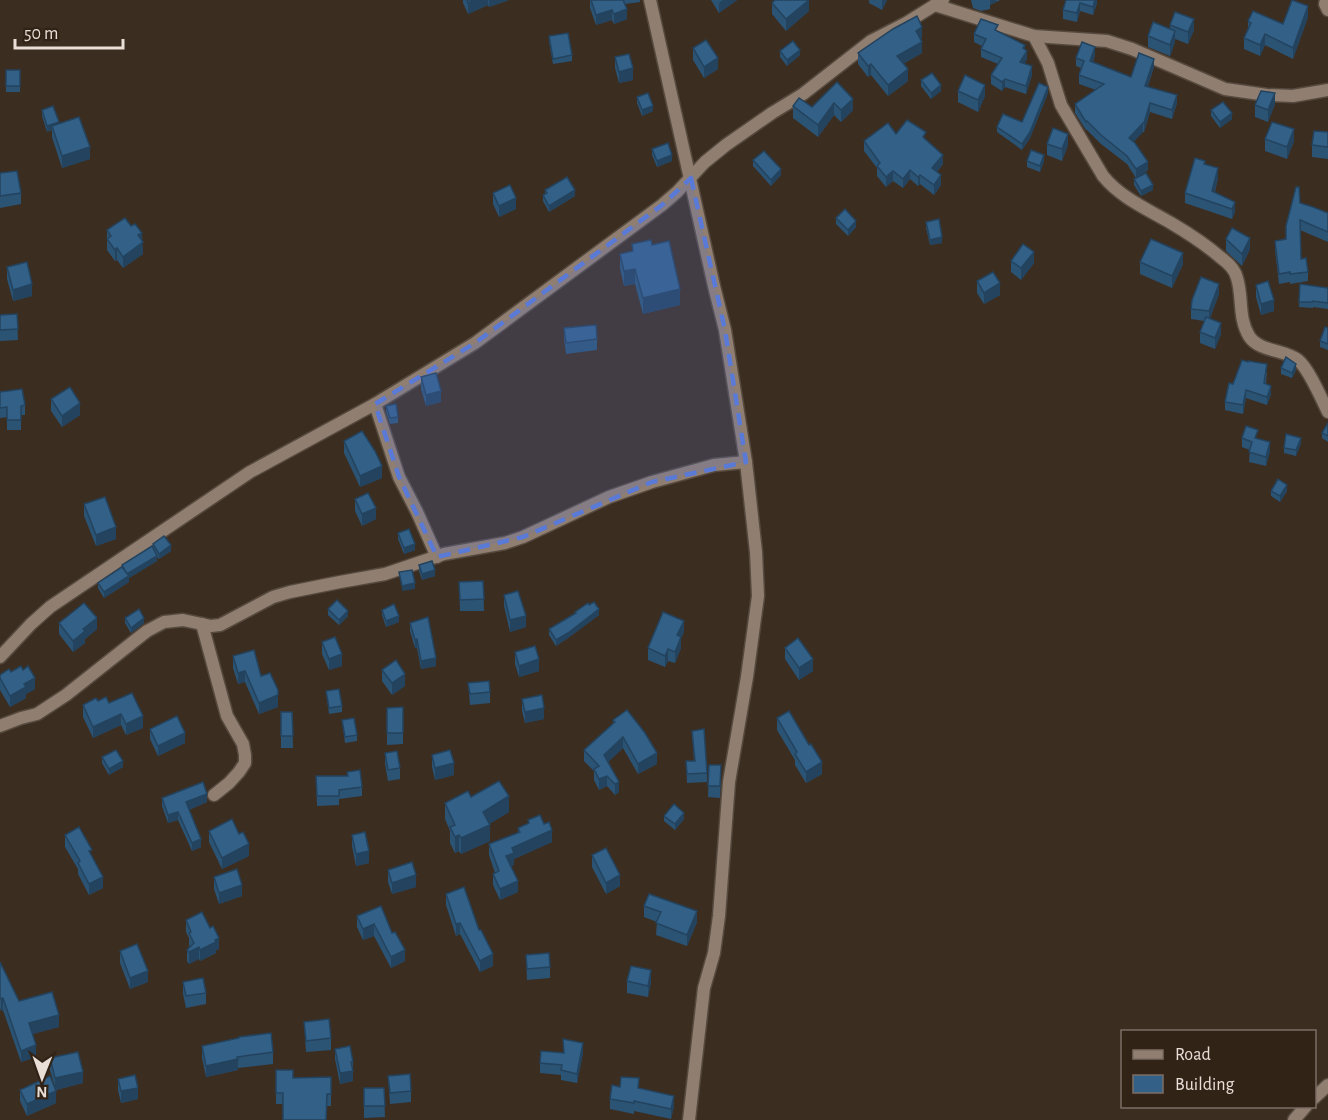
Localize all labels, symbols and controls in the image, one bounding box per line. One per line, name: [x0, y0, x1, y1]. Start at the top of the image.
scale bar: [15, 12, 123, 50]
text: 50 m: [24, 25, 58, 43]
legend: [1121, 1030, 1316, 1108]
text: Road: [1175, 1046, 1211, 1064]
north arrow: [12, 1048, 72, 1108]
text: Building: [1175, 1076, 1235, 1094]
text: N: [36, 1084, 47, 1100]

